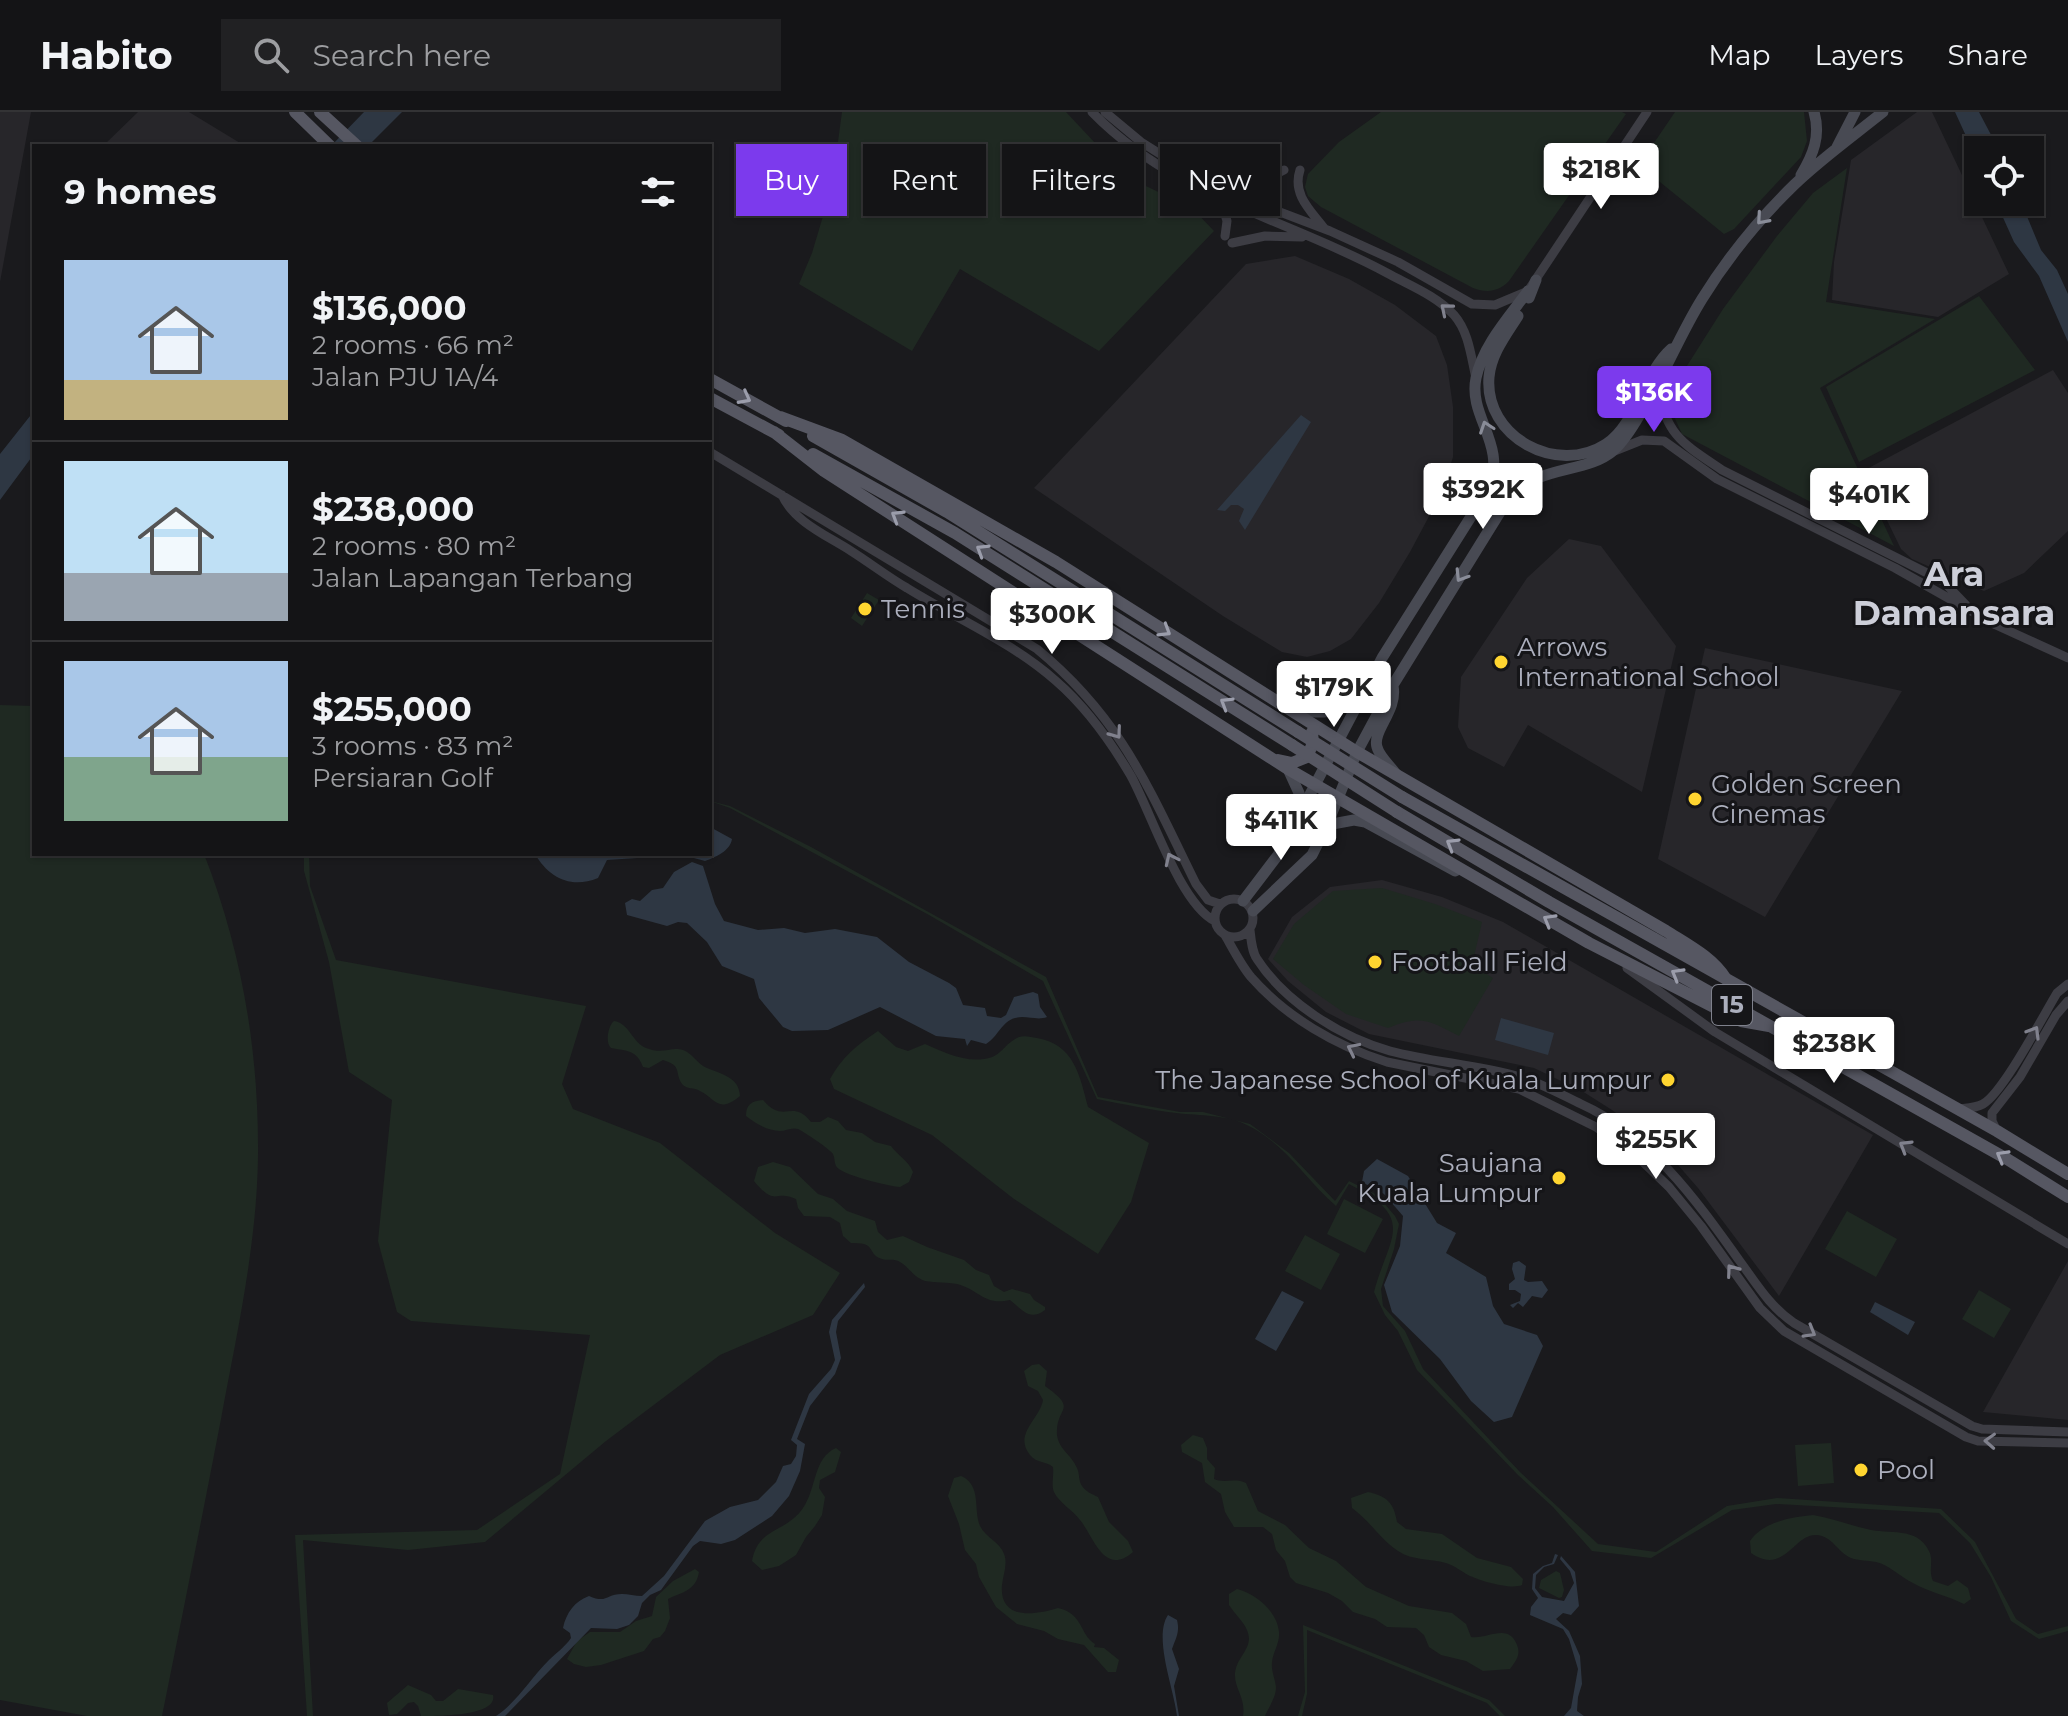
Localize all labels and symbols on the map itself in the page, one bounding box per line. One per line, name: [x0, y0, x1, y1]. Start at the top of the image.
pin: $218K: [1545, 143, 1657, 211]
one-way arrow: [1757, 210, 1771, 224]
one-way arrow: [1440, 304, 1455, 319]
pin: $136K: [1598, 366, 1710, 434]
one-way arrow: [737, 389, 751, 404]
one-way arrow: [1480, 420, 1496, 434]
pin: $392K: [1427, 463, 1539, 531]
pin: $401K: [1813, 468, 1925, 536]
one-way arrow: [891, 511, 905, 526]
one-way arrow: [976, 544, 991, 560]
district label: Ara Damansara: [1853, 553, 2055, 634]
one-way arrow: [1455, 567, 1471, 582]
pin: $300K: [996, 588, 1108, 656]
place label: Tennis: [881, 593, 965, 625]
marker: Tennis: [856, 600, 874, 618]
one-way arrow: [1157, 622, 1171, 637]
place label: Arrows International School: [1517, 631, 1780, 693]
marker: Arrows International School: [1492, 653, 1510, 671]
pin: $179K: [1278, 661, 1390, 729]
one-way arrow: [1220, 698, 1235, 713]
one-way arrow: [1107, 724, 1121, 738]
place label: Golden Screen Cinemas: [1711, 768, 1902, 830]
marker: Golden Screen Cinemas: [1686, 790, 1704, 808]
pin: $411K: [1225, 794, 1337, 862]
one-way arrow: [1446, 838, 1461, 854]
one-way arrow: [1165, 853, 1181, 867]
one-way arrow: [1543, 914, 1558, 930]
place label: Football Field: [1391, 946, 1568, 978]
marker: Football Field: [1366, 953, 1384, 971]
one-way arrow: [1671, 968, 1686, 984]
road number: 15: [1712, 985, 1752, 1025]
pin: $238K: [1778, 1017, 1890, 1085]
one-way arrow: [2024, 1026, 2040, 1041]
one-way arrow: [1347, 1043, 1361, 1059]
place label: The Japanese School of Kuala Lumpur: [1155, 1064, 1652, 1096]
marker: The Japanese School of Kuala Lumpur: [1659, 1071, 1677, 1089]
pin: $255K: [1600, 1113, 1712, 1181]
one-way arrow: [1899, 1140, 1914, 1156]
place label: Saujana Kuala Lumpur: [1357, 1147, 1543, 1209]
one-way arrow: [1996, 1150, 2010, 1166]
marker: Saujana Kuala Lumpur: [1550, 1169, 1568, 1187]
one-way arrow: [1727, 1264, 1742, 1279]
one-way arrow: [1801, 1322, 1816, 1338]
one-way arrow: [1983, 1433, 1996, 1450]
place label: Pool: [1877, 1454, 1935, 1486]
marker: Pool: [1852, 1461, 1870, 1479]

